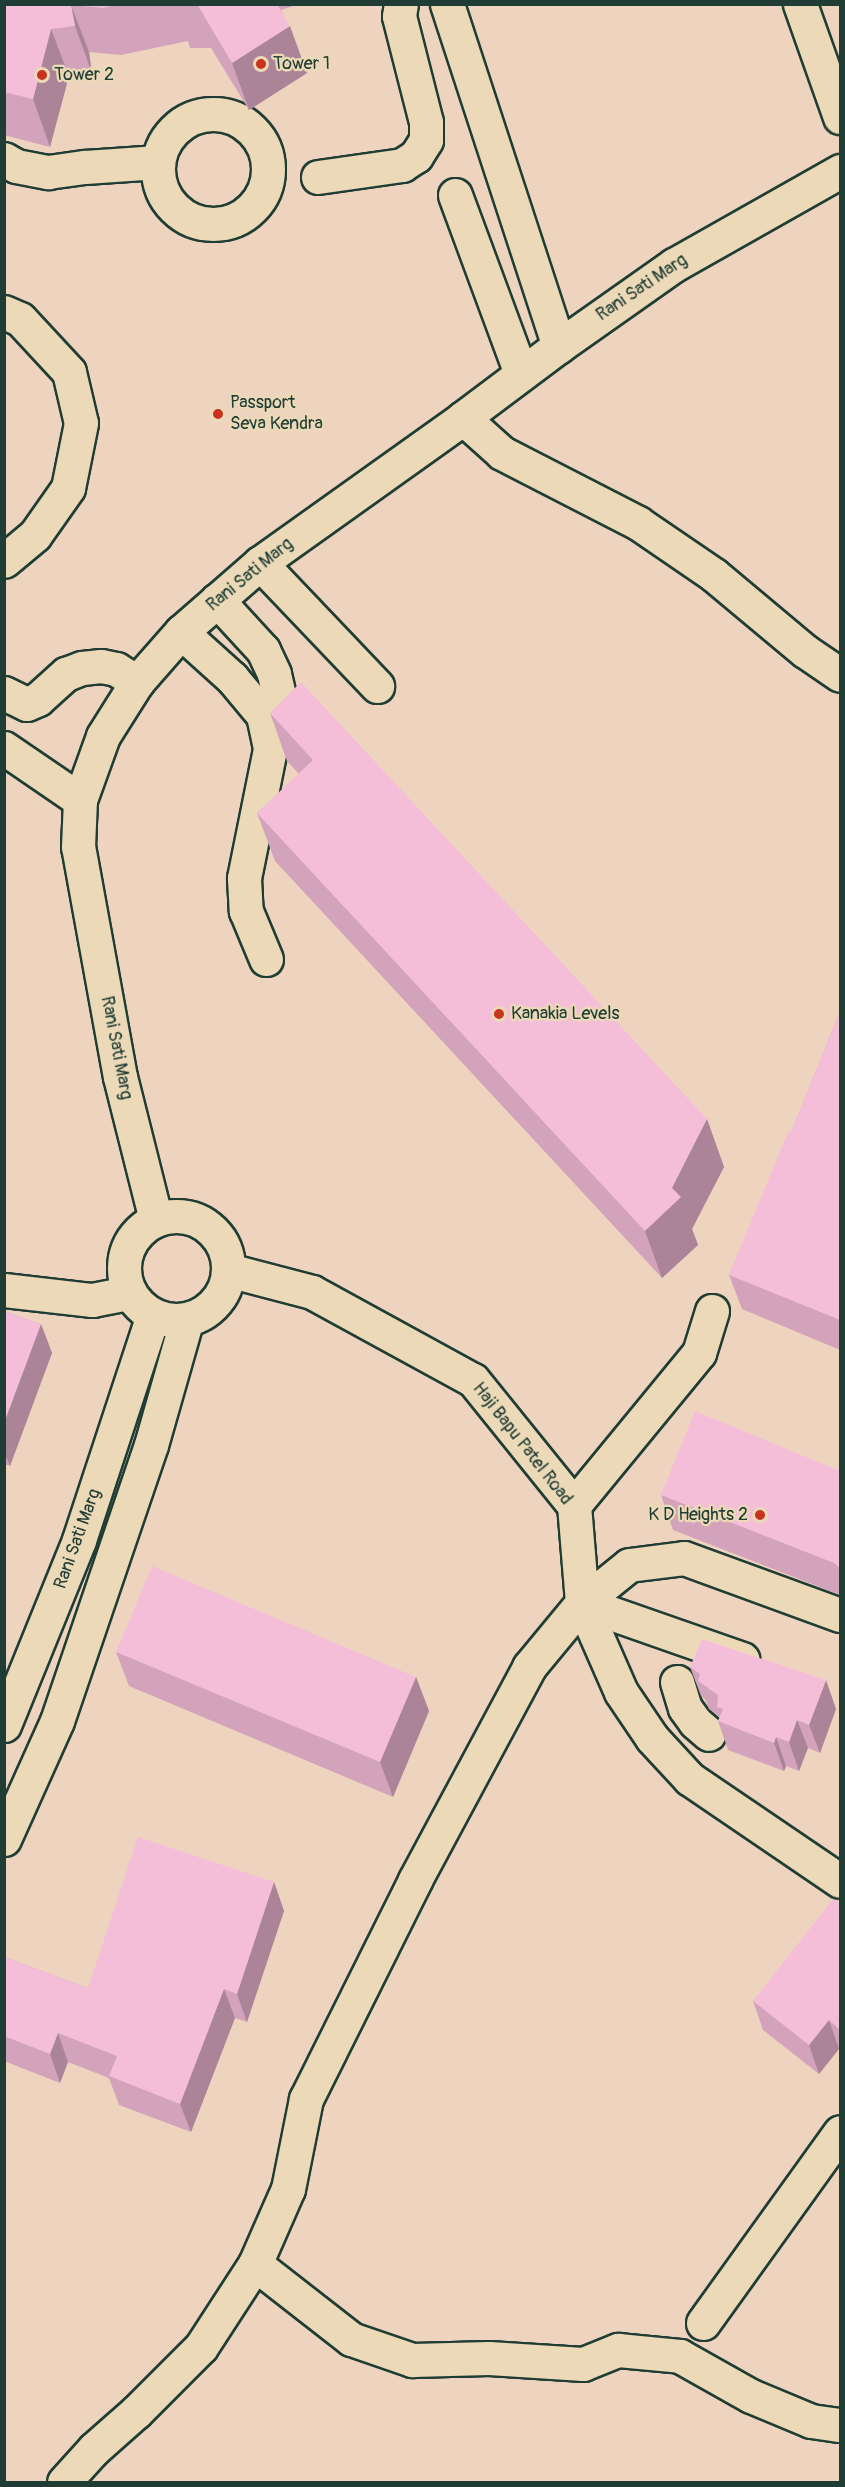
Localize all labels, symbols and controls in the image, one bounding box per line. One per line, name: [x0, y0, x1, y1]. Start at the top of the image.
place label: Tower 1: [273, 53, 330, 75]
marker: Tower 1: [254, 57, 268, 71]
place label: Tower 2: [54, 64, 114, 86]
marker: Tower 2: [35, 68, 49, 82]
street label: Rani Sati Marg: [592, 250, 692, 326]
place label: Passport Seva Kendra: [230, 393, 323, 436]
marker: Passport Seva Kendra: [211, 407, 225, 421]
street label: Rani Sati Marg: [202, 534, 298, 616]
street label: Rani Sati Marg: [95, 994, 137, 1102]
place label: Kanakia Levels: [511, 1003, 620, 1025]
marker: Kanakia Levels: [492, 1007, 506, 1021]
street label: Haji Bapu Patel Road: [467, 1378, 577, 1510]
street label: Rani Sati Marg: [50, 1486, 106, 1592]
place label: K D Heights 2: [648, 1504, 748, 1526]
marker: K D Heights 2: [753, 1508, 767, 1522]

